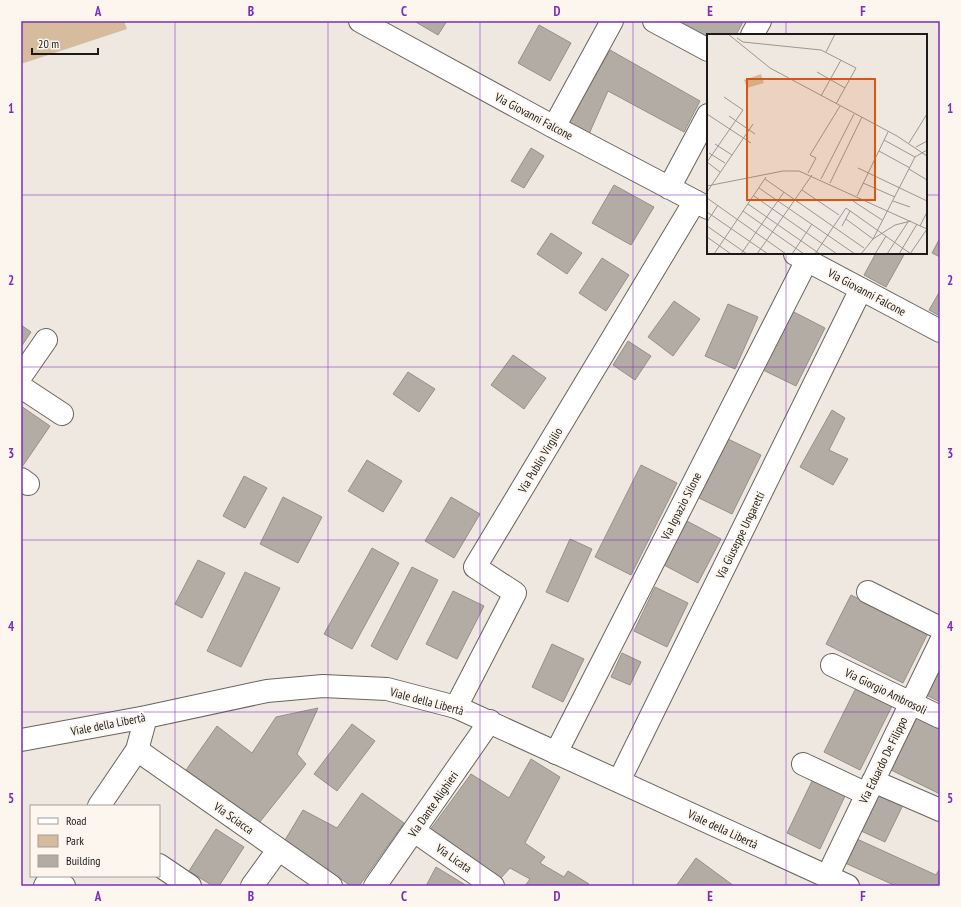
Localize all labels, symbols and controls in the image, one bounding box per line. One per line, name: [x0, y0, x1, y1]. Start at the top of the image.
text: A: [94, 3, 102, 20]
text: B: [248, 3, 254, 20]
text: C: [401, 3, 407, 20]
text: D: [554, 3, 561, 20]
text: E: [707, 3, 713, 20]
text: F: [860, 3, 866, 20]
scale bar: [32, 30, 98, 56]
inset map: [707, 34, 927, 254]
text: 20 m: [38, 36, 59, 51]
street label: Via Giovanni Falcone: [492, 89, 576, 143]
text: 1: [8, 100, 14, 117]
text: 1: [947, 100, 953, 117]
street label: Via Giovanni Falcone: [825, 265, 909, 319]
text: 2: [8, 272, 14, 289]
text: 2: [947, 272, 953, 289]
street label: Via Publio Virgilio: [514, 425, 565, 496]
text: 3: [8, 445, 14, 462]
text: 3: [947, 445, 953, 462]
street label: Via Ignazio Silone: [657, 470, 705, 543]
street label: Via Giuseppe Ungaretti: [712, 489, 768, 582]
text: 4: [8, 618, 15, 635]
text: 4: [947, 618, 954, 635]
street label: Via Giorgio Ambrosoli: [842, 664, 930, 717]
street label: Viale della Libertà: [387, 684, 466, 718]
street label: Viale della Libertà: [68, 709, 147, 739]
street label: Via Eduardo De Filippo: [855, 714, 910, 807]
street label: Via Dante Alighieri: [404, 768, 461, 841]
text: 5: [8, 790, 14, 807]
text: 5: [947, 790, 953, 807]
street label: Via Sciacca: [210, 798, 257, 837]
legend: [30, 805, 160, 877]
street label: Viale della Libertà: [685, 806, 761, 852]
text: Road: [66, 813, 86, 828]
text: Park: [66, 833, 84, 848]
street label: Via Licata: [432, 840, 475, 876]
text: Building: [66, 853, 101, 868]
text: A: [94, 888, 102, 905]
text: B: [248, 888, 254, 905]
text: C: [401, 888, 407, 905]
text: D: [554, 888, 561, 905]
text: E: [707, 888, 713, 905]
text: F: [860, 888, 866, 905]

